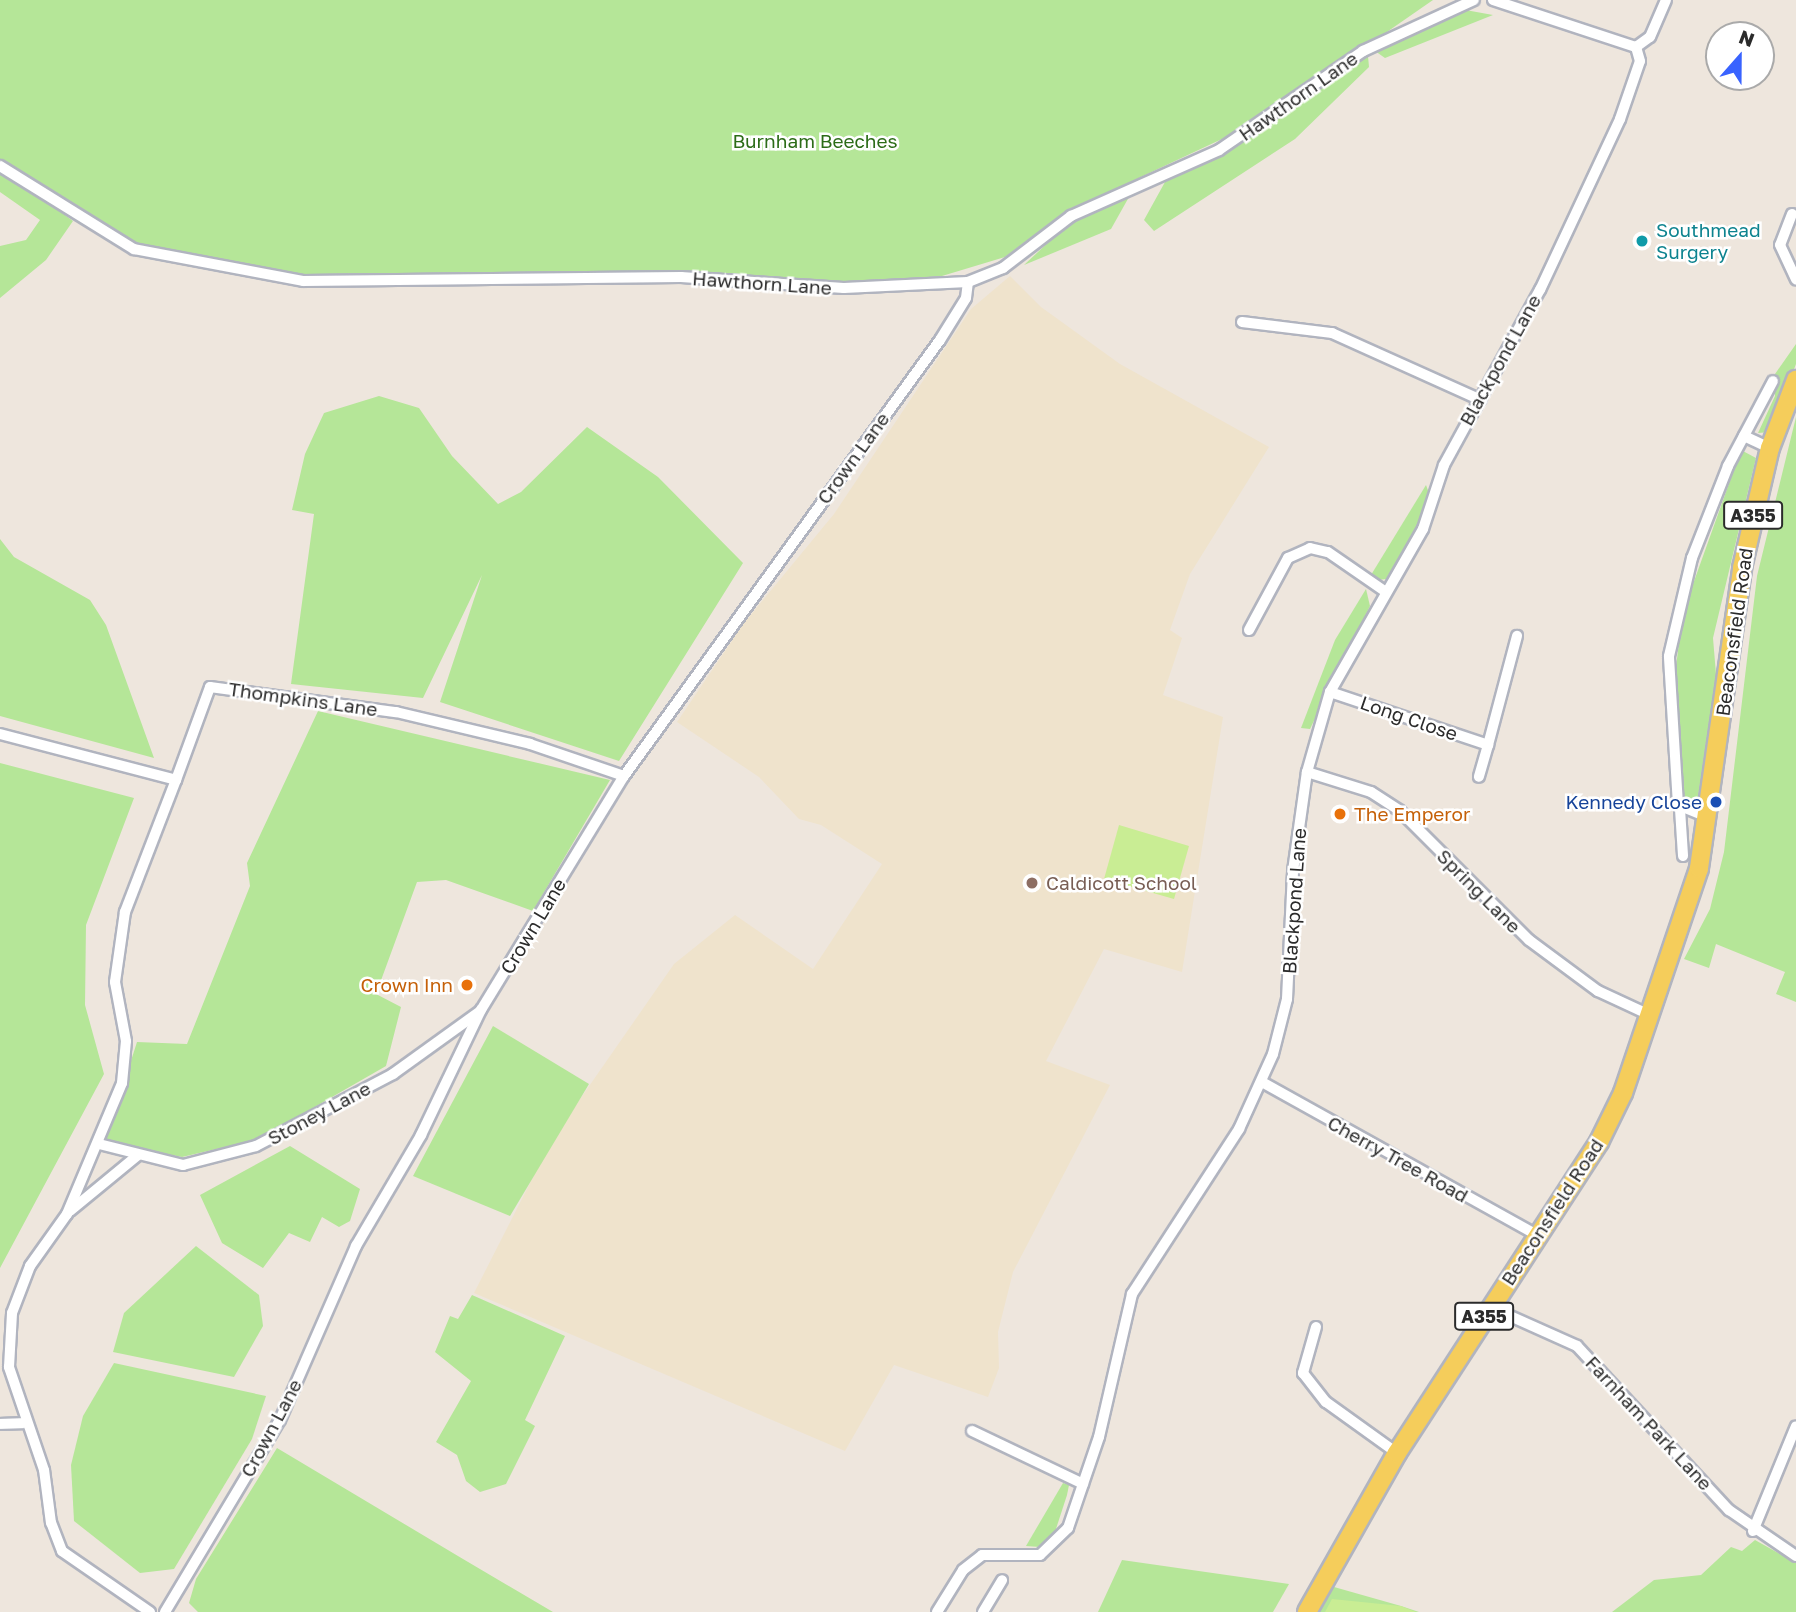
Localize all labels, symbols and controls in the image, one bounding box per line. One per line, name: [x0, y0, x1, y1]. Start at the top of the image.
north arrow: [1705, 21, 1775, 91]
text: N: [1736, 24, 1758, 51]
street label: Hawthorn Lane: [1234, 47, 1362, 145]
park label: Burnham Beeches: [732, 130, 898, 152]
place label: Southmead Surgery: [1656, 219, 1761, 263]
marker: Southmead Surgery: [1634, 233, 1650, 249]
street label: Hawthorn Lane: [692, 267, 832, 299]
street label: Blackpond Lane: [1455, 290, 1545, 430]
street label: Crown Lane: [812, 408, 894, 508]
road number: A355: [1722, 500, 1784, 530]
street label: Beaconsfield Road: [1711, 546, 1757, 718]
street label: Thompkins Lane: [227, 677, 379, 721]
street label: Long Close: [1357, 691, 1461, 745]
place label: Kennedy Close: [1565, 791, 1702, 813]
marker: Kennedy Close: [1708, 794, 1724, 810]
place label: The Emperor: [1354, 803, 1470, 825]
marker: The Emperor: [1332, 806, 1348, 822]
street label: Blackpond Lane: [1278, 827, 1310, 975]
street label: Spring Lane: [1432, 844, 1526, 938]
place label: Caldicott School: [1046, 872, 1197, 894]
street label: Crown Lane: [496, 874, 570, 978]
marker: Caldicott School: [1024, 875, 1040, 891]
place label: Crown Inn: [360, 974, 453, 996]
marker: Crown Inn: [459, 977, 475, 993]
street label: Stoney Lane: [264, 1076, 374, 1150]
street label: Cherry Tree Road: [1324, 1111, 1472, 1207]
street label: Beaconsfield Road: [1496, 1135, 1608, 1289]
road number: A355: [1452, 1302, 1516, 1330]
street label: Farnham Park Lane: [1581, 1351, 1717, 1495]
street label: Crown Lane: [236, 1375, 306, 1481]

